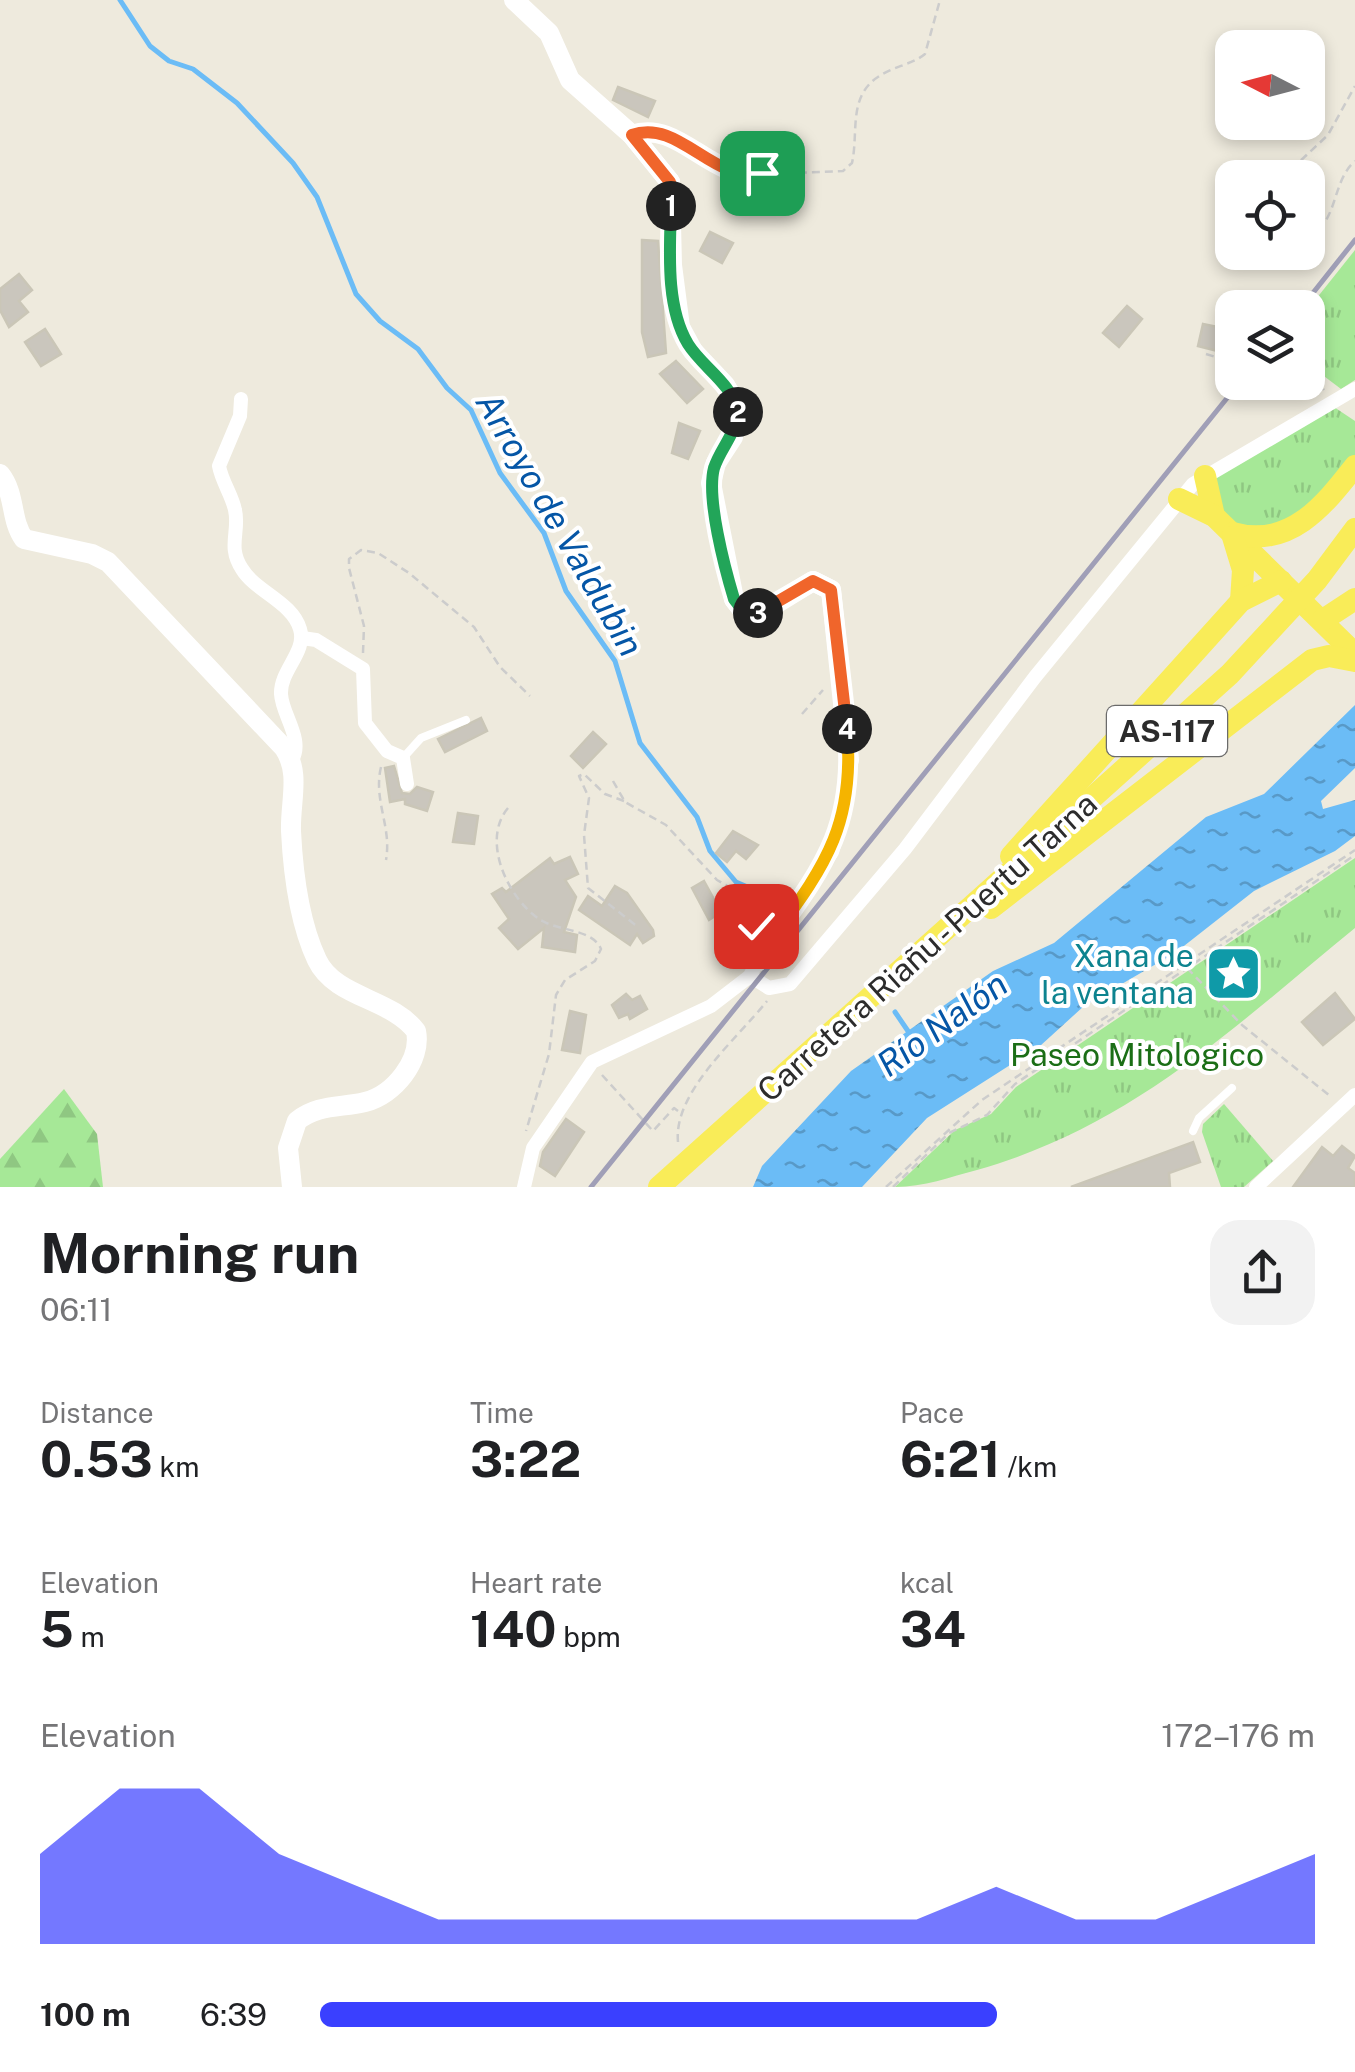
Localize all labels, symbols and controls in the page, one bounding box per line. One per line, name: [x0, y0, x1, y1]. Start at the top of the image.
north arrow: [1215, 30, 1325, 140]
map controls: [1215, 30, 1325, 400]
pin: [720, 131, 805, 216]
icon: arrive: [735, 146, 790, 201]
button: locate: [1215, 160, 1325, 270]
pin: 1: [646, 181, 696, 231]
text: 1: [665, 189, 677, 222]
button: layers: [1215, 290, 1325, 400]
water label: Arroyo de Valdubin: [468, 385, 652, 663]
pin: 2: [713, 387, 763, 437]
text: 2: [729, 395, 747, 428]
pin: 3: [733, 588, 783, 638]
text: 3: [749, 596, 767, 629]
pin: 4: [822, 704, 872, 754]
road number: AS-117: [1107, 706, 1227, 756]
text: 4: [838, 712, 856, 745]
street label: Carretera Riañu - Puertu Tarna: [750, 785, 1104, 1109]
pin: [714, 884, 799, 969]
icon: check: [729, 899, 784, 954]
place label: Xana de la ventana: [1041, 937, 1194, 1011]
place icon: Xana de la ventana: [1203, 943, 1263, 1003]
water label: Río Nalón: [869, 963, 1015, 1085]
park label: Paseo Mitologico: [1010, 1036, 1264, 1073]
button: share: [1210, 1220, 1315, 1325]
text: Morning run: [40, 1221, 359, 1285]
text: 06:11: [40, 1291, 113, 1328]
text: Distance: [40, 1396, 154, 1429]
text: Time: [470, 1396, 534, 1429]
text: Pace: [900, 1396, 964, 1429]
text: 0.53: [40, 1429, 153, 1488]
text: 3:22: [470, 1429, 581, 1488]
text: 6:21: [900, 1429, 1001, 1488]
text: km: [153, 1450, 199, 1483]
text: /km: [1001, 1450, 1057, 1483]
text: Elevation: [40, 1566, 159, 1599]
text: Heart rate: [470, 1566, 602, 1599]
text: kcal: [900, 1566, 954, 1599]
text: 5: [40, 1599, 74, 1658]
text: 140: [470, 1599, 556, 1658]
text: 34: [900, 1599, 966, 1658]
text: m: [74, 1620, 105, 1653]
text: bpm: [556, 1620, 621, 1653]
text: Elevation: [40, 1717, 176, 1754]
text: 172–176 m: [1161, 1717, 1315, 1754]
text: 100 m: [40, 1996, 131, 2033]
text: 6:39: [200, 1996, 267, 2033]

